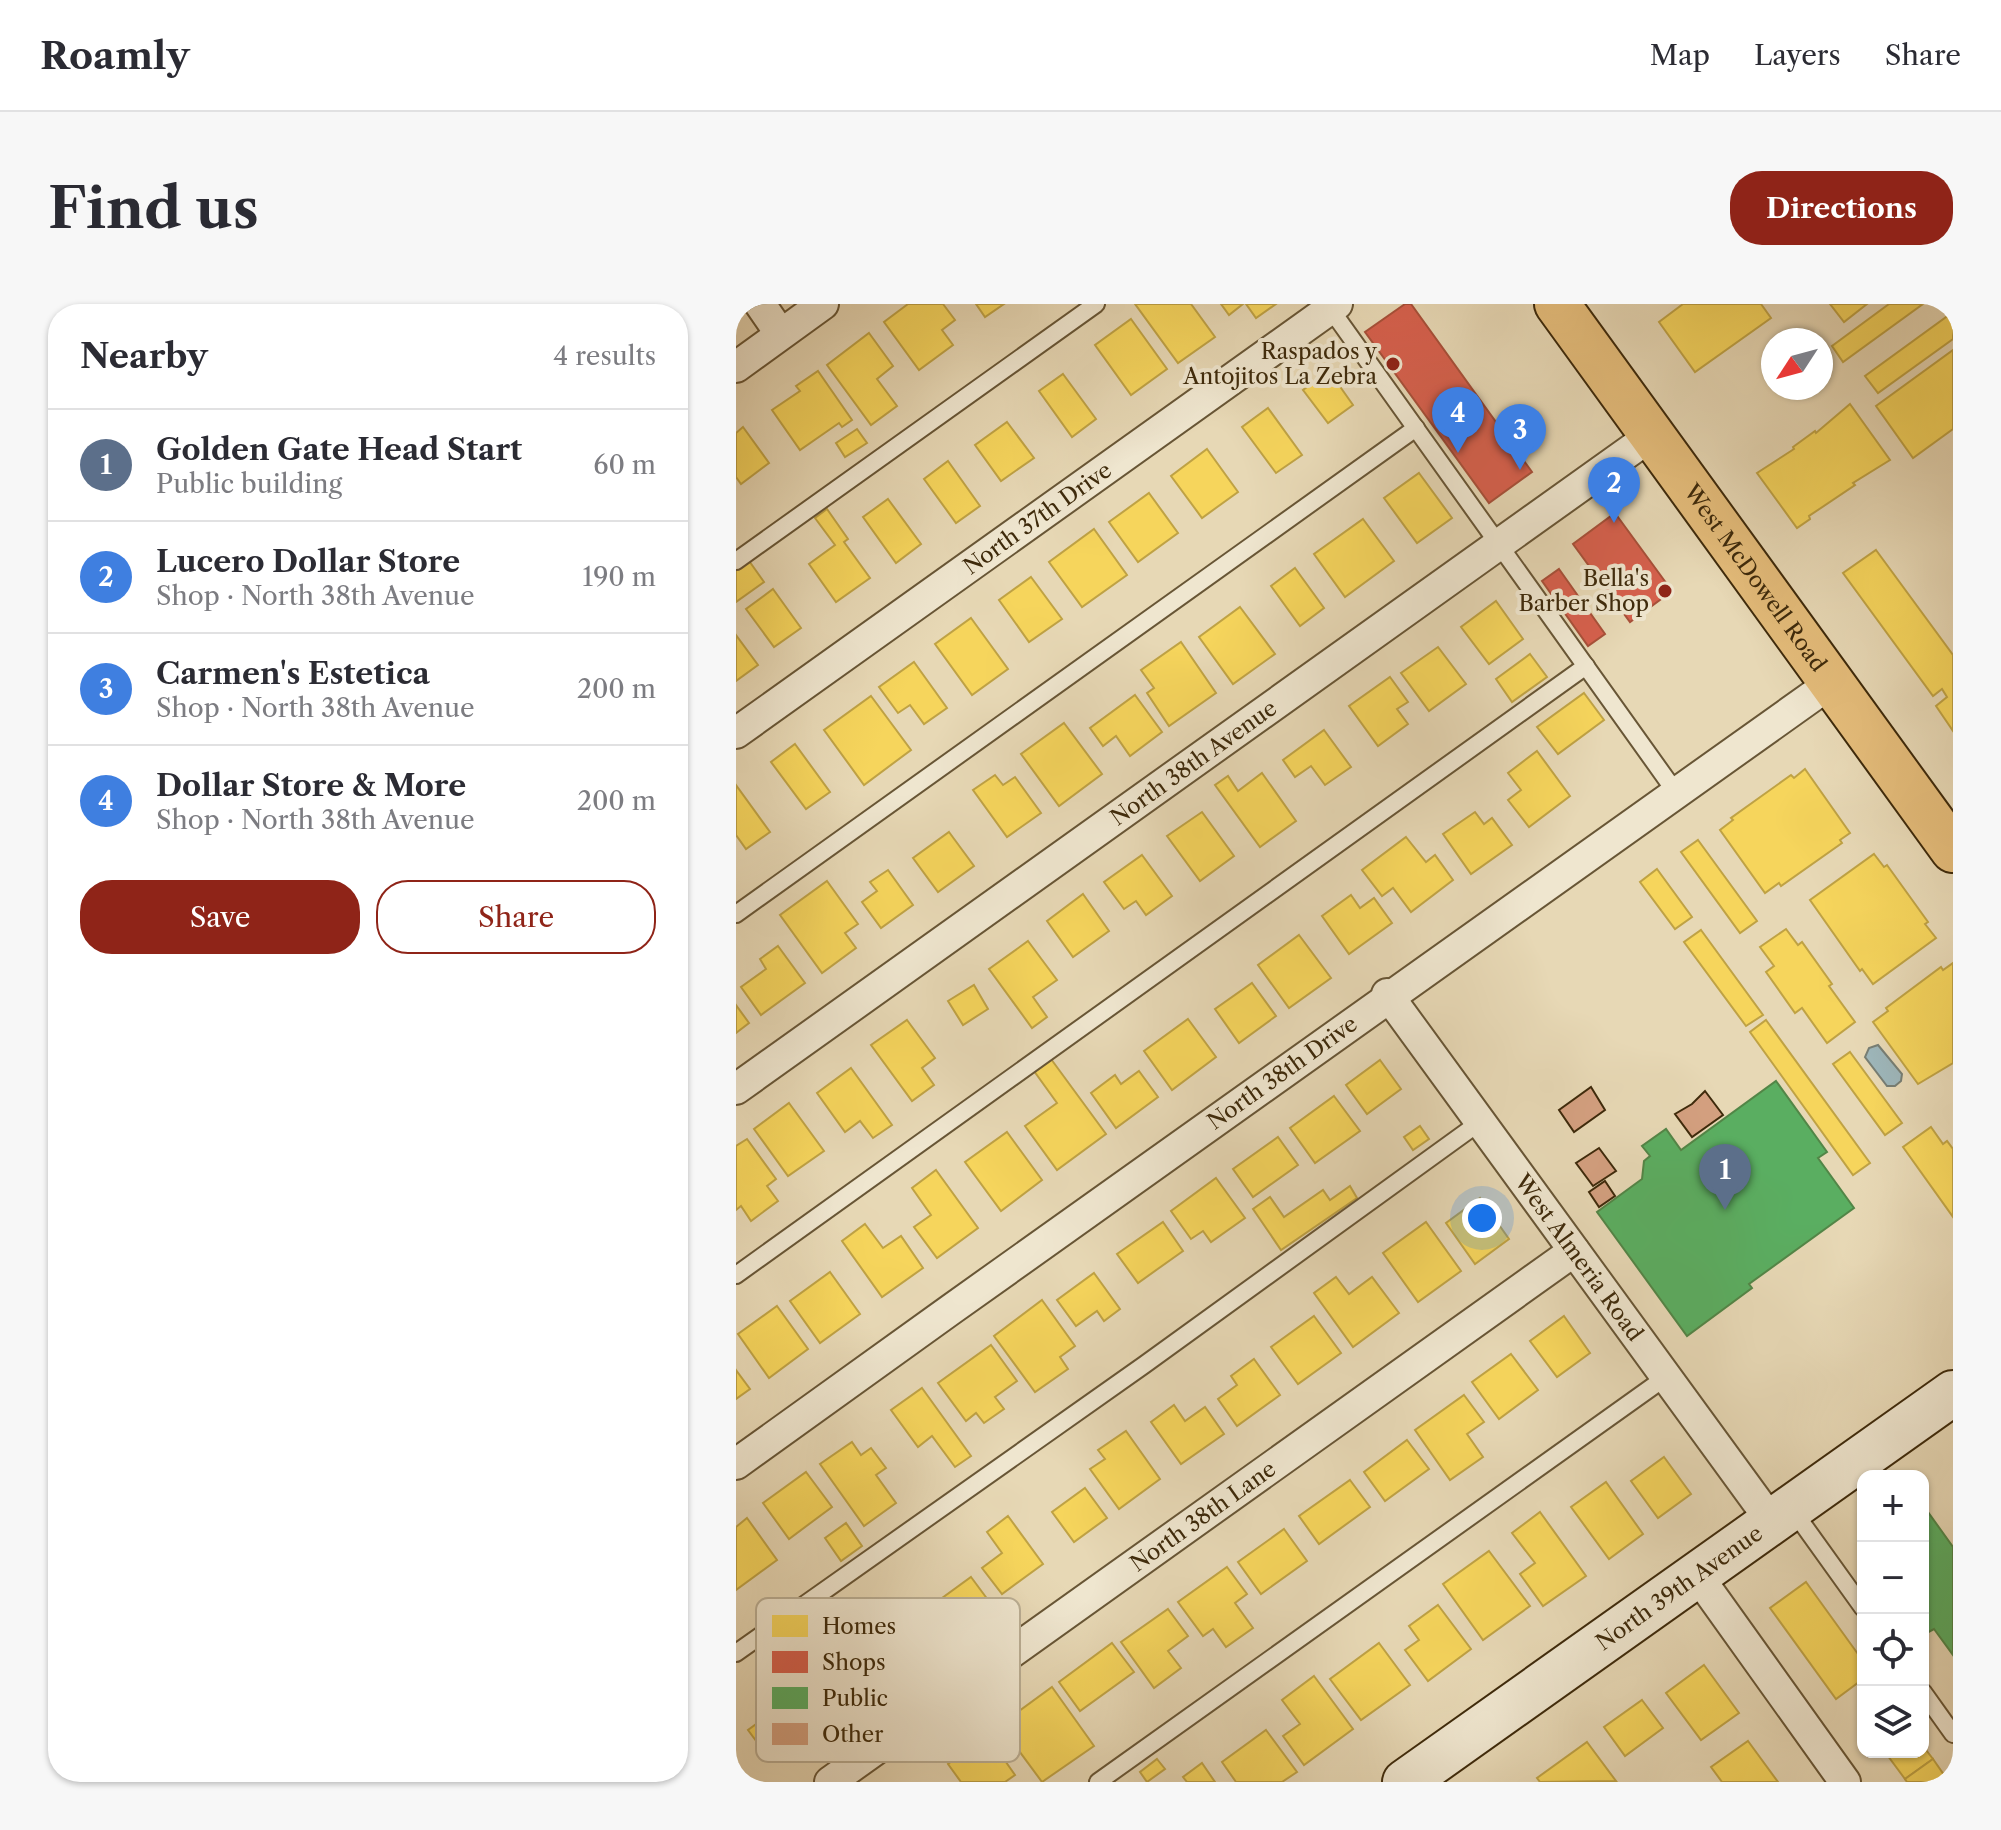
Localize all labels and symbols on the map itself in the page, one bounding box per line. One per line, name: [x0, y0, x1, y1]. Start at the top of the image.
north arrow: [1761, 328, 1833, 400]
place label: Raspados y Antojitos La Zebra: [1182, 338, 1378, 390]
marker: Raspados y Antojitos La Zebra: [1384, 355, 1402, 373]
pin: 4: [1432, 387, 1484, 453]
pin: 3: [1494, 404, 1546, 470]
street label: North 37th Drive: [958, 456, 1116, 580]
pin: 2: [1588, 457, 1640, 523]
street label: West McDowell Road: [1678, 478, 1832, 677]
place label: Bella's Barber Shop: [1518, 565, 1649, 617]
marker: Bella's Barber Shop: [1656, 582, 1674, 600]
street label: North 38th Avenue: [1105, 694, 1282, 831]
street label: North 38th Drive: [1202, 1010, 1362, 1135]
pin: 1: [1699, 1144, 1751, 1210]
street label: West Almeria Road: [1509, 1168, 1649, 1346]
your location: [1462, 1198, 1502, 1238]
street label: North 38th Lane: [1125, 1455, 1281, 1577]
street label: North 39th Avenue: [1591, 1519, 1767, 1656]
legend: [756, 1598, 1020, 1762]
text: Homes: [822, 1613, 896, 1640]
text: Shops: [822, 1649, 886, 1676]
text: Public: [822, 1685, 888, 1712]
text: Other: [822, 1721, 883, 1748]

